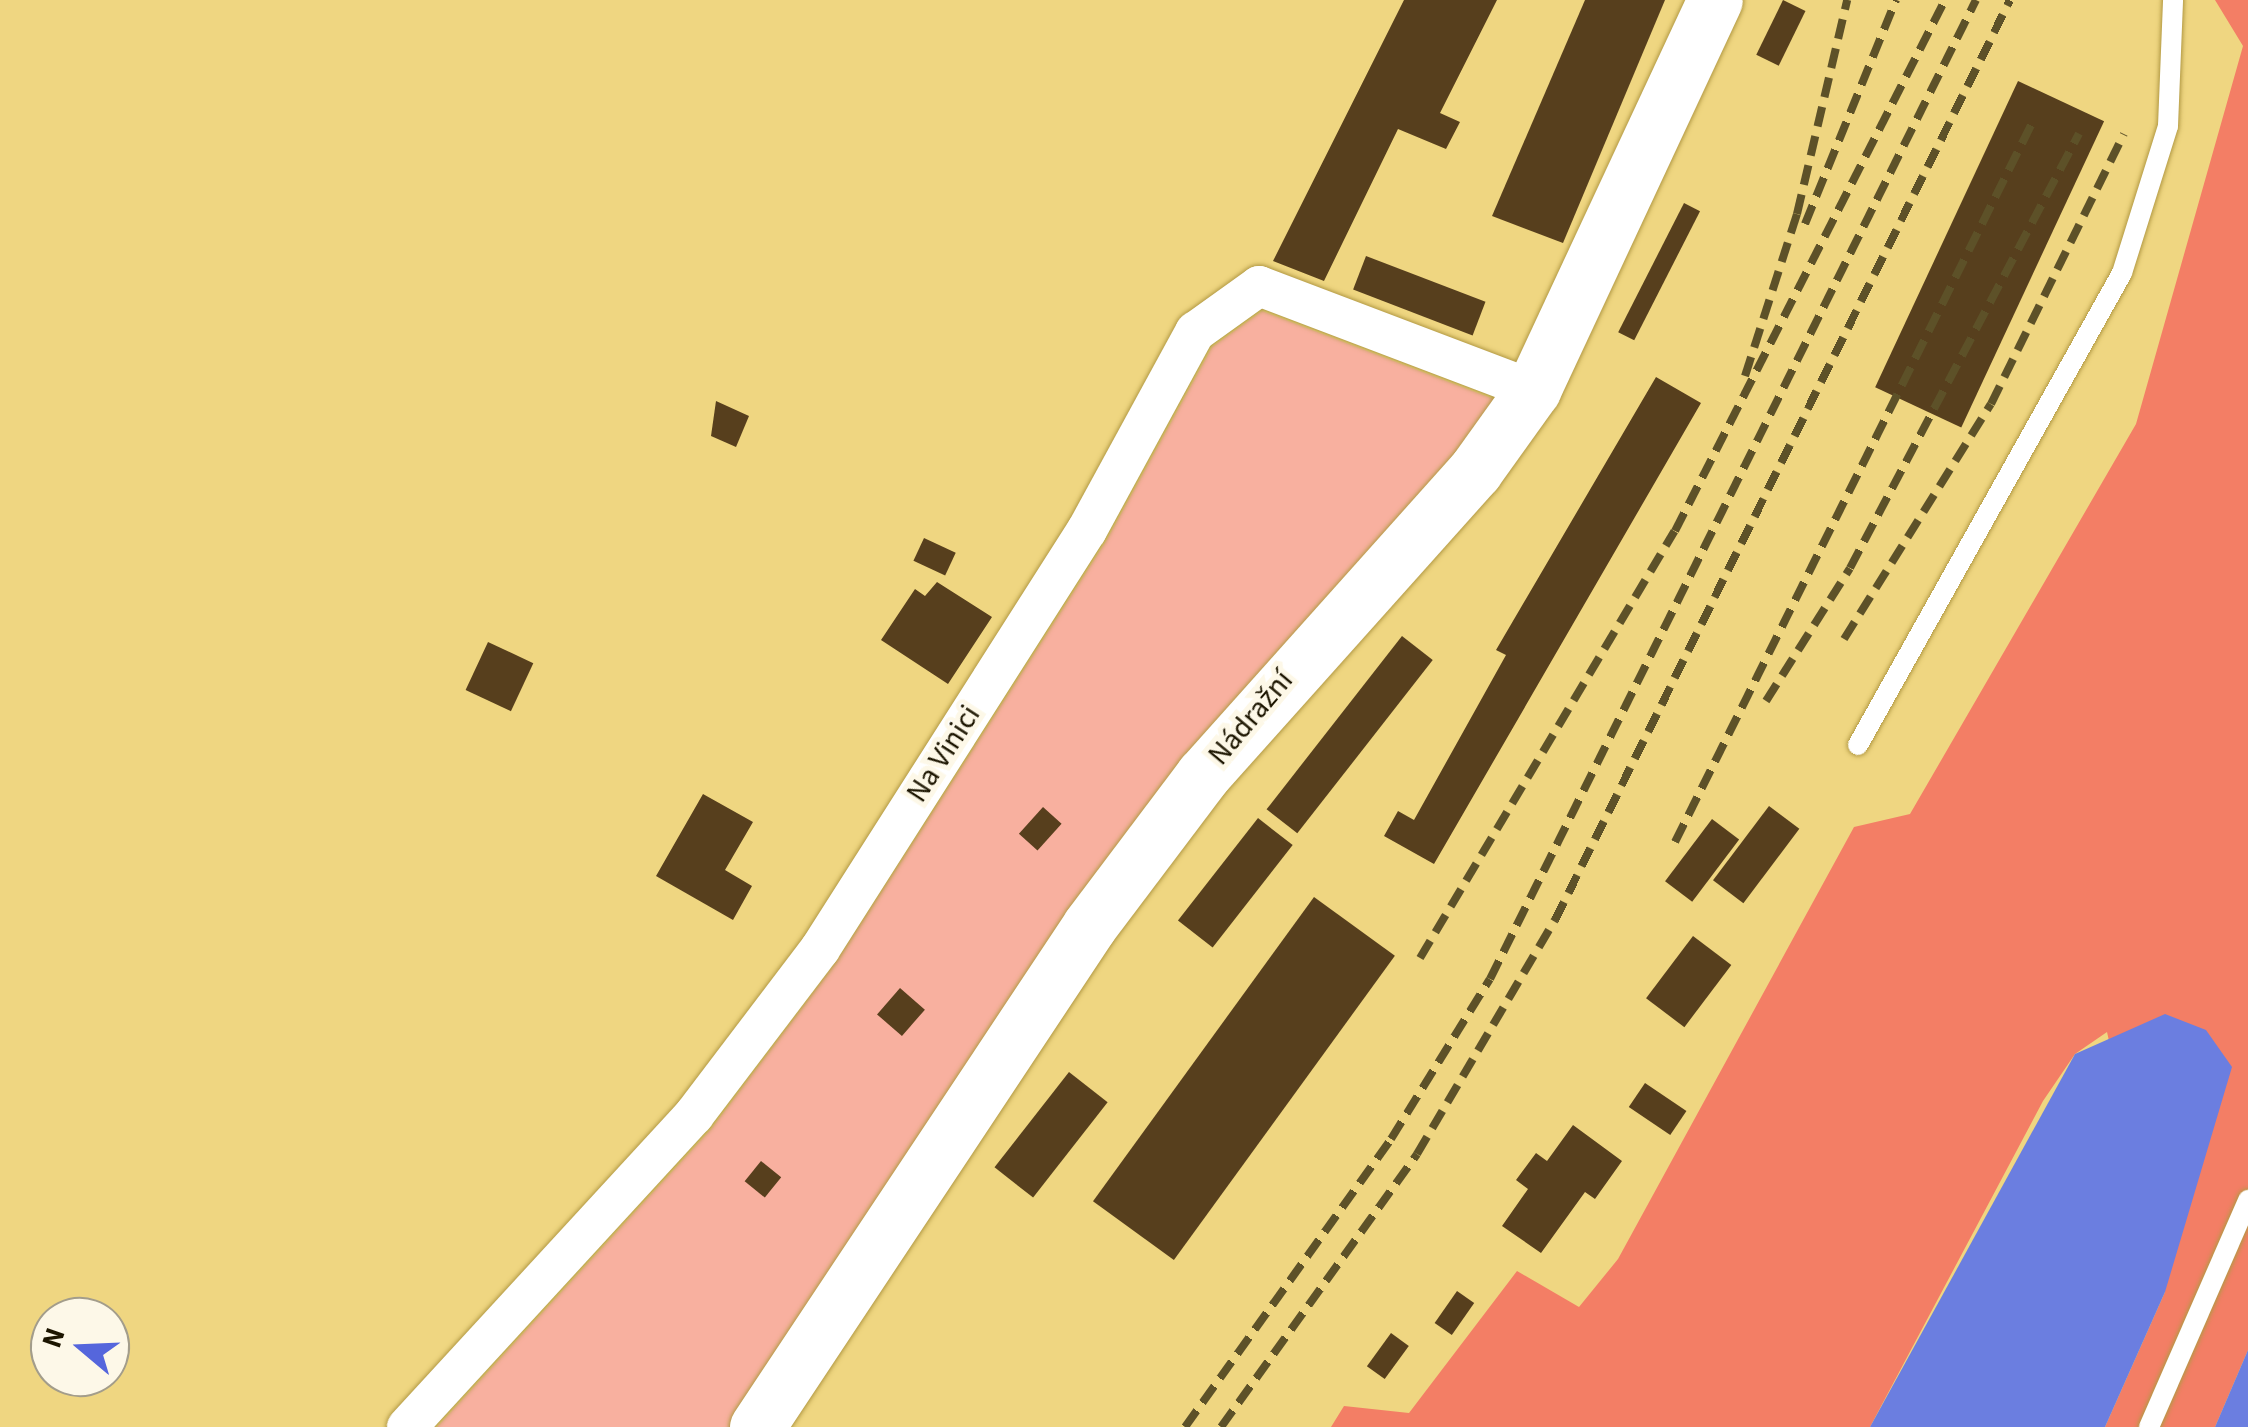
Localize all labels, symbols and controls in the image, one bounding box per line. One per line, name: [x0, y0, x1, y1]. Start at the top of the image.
street label: Nádražní: [1201, 663, 1301, 773]
street label: Na Vinici: [899, 699, 989, 809]
north arrow: [30, 1297, 130, 1397]
text: N: [32, 1323, 75, 1353]

